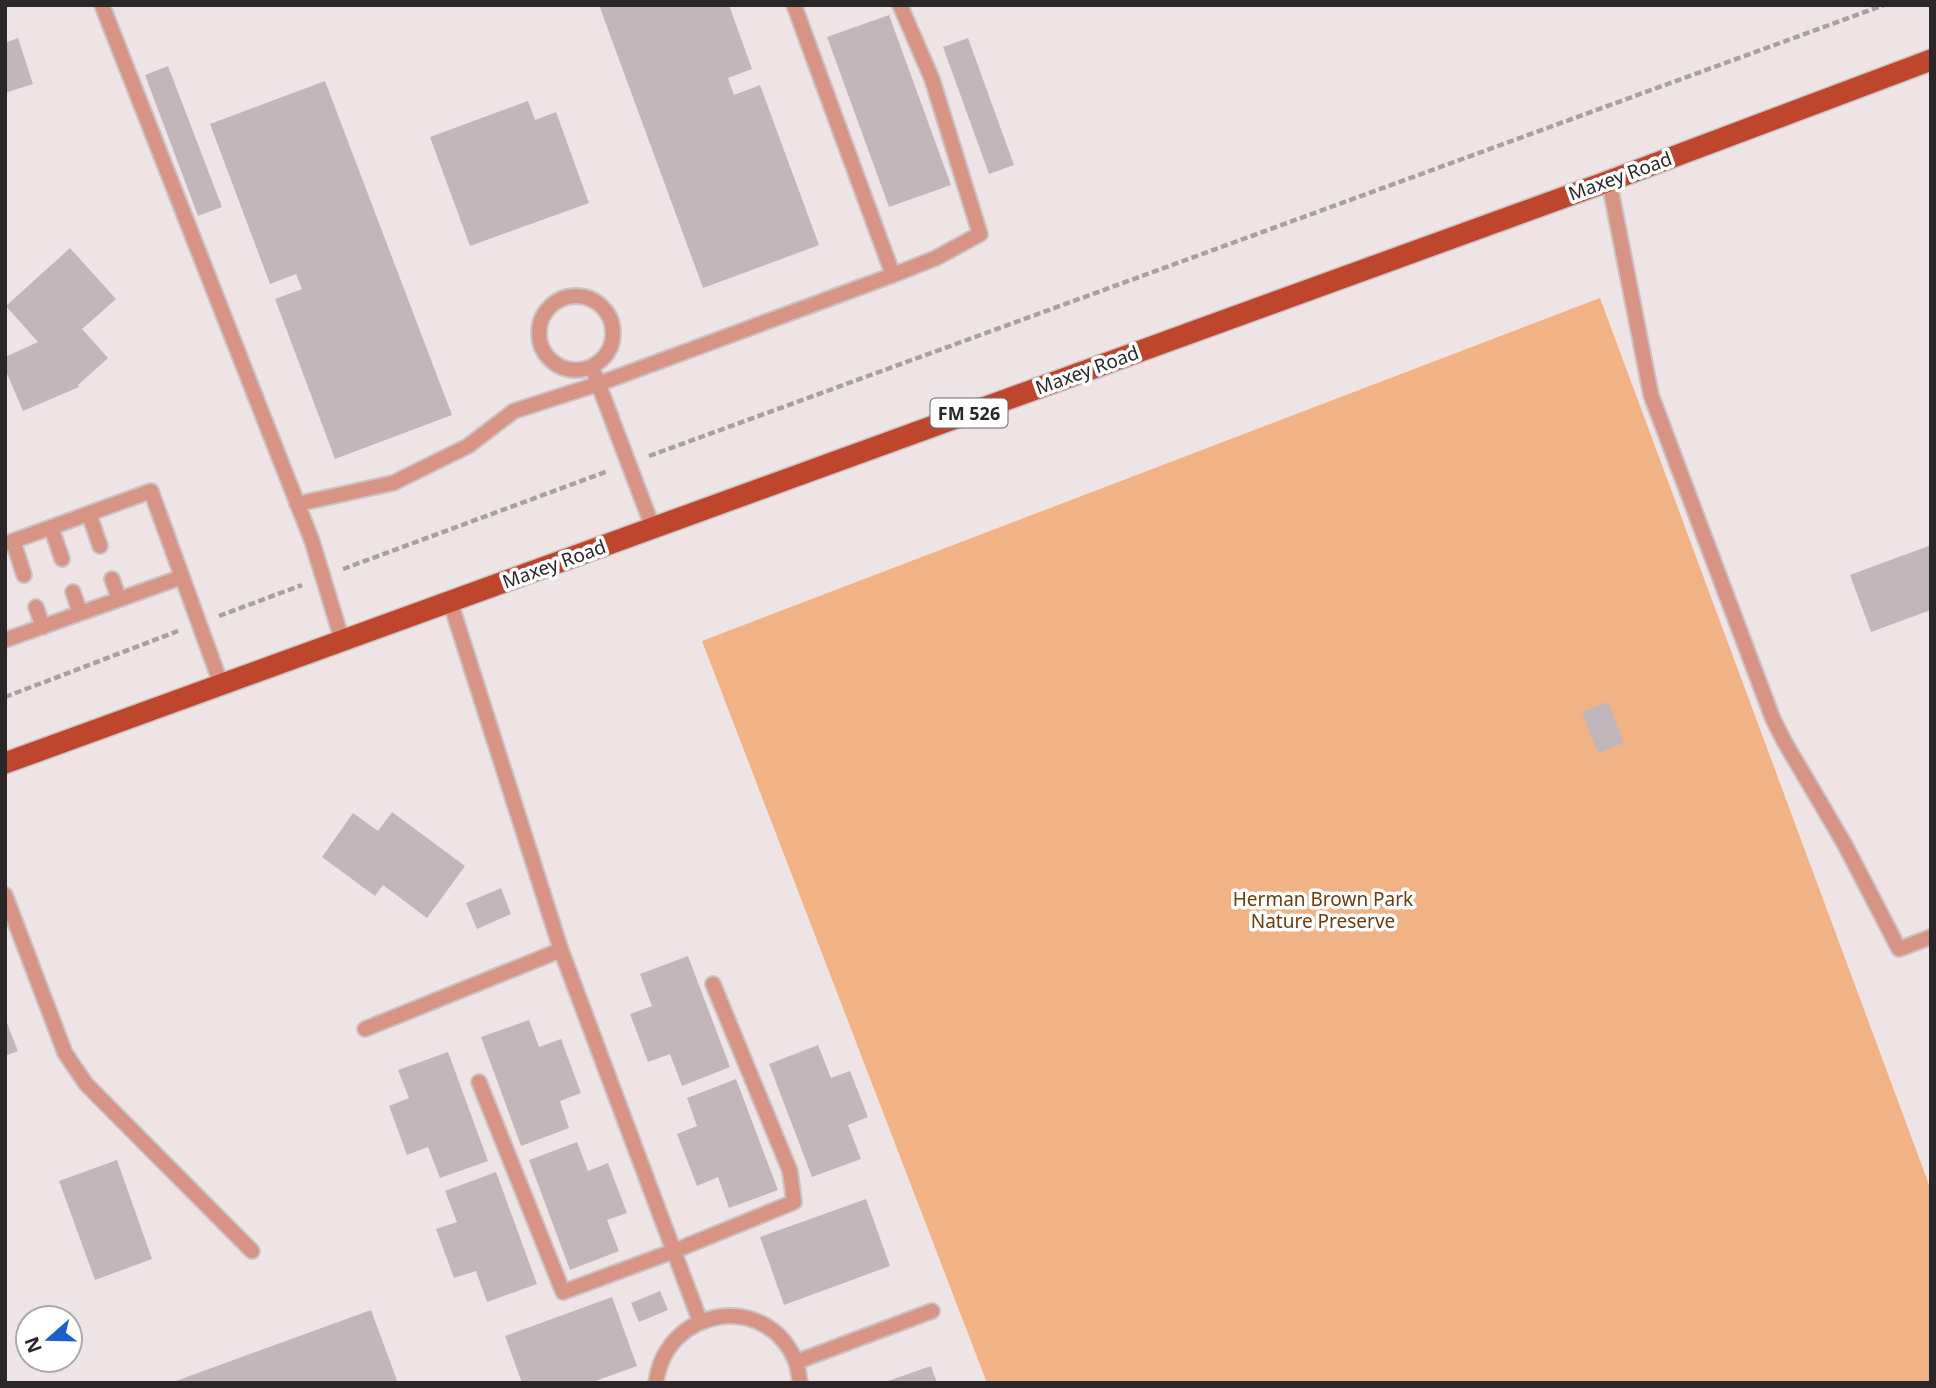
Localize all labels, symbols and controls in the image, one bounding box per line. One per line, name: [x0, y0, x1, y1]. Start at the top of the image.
street label: Maxey Road: [1565, 145, 1675, 207]
street label: Maxey Road: [1032, 339, 1142, 401]
road number: FM 526: [930, 398, 1007, 428]
street label: Maxey Road: [499, 533, 609, 595]
park label: Herman Brown Park Nature Preserve: [1233, 886, 1413, 934]
north arrow: [14, 1304, 84, 1374]
text: N: [18, 1333, 48, 1357]

